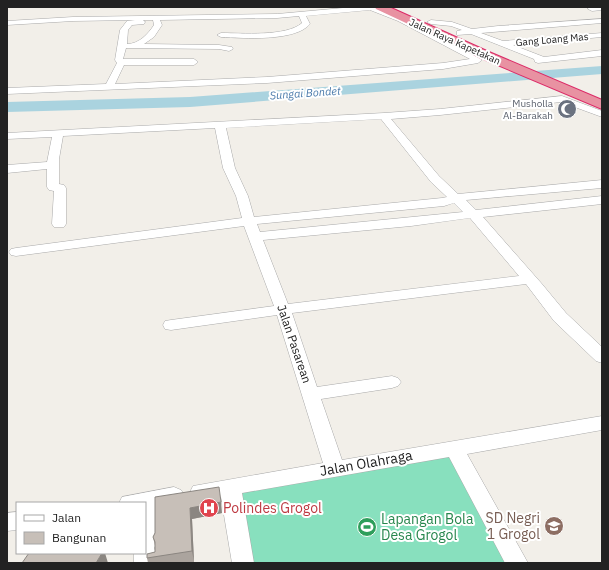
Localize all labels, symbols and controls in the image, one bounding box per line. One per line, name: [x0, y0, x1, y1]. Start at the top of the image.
street label: Jalan Raya Kapetakan: [407, 15, 502, 67]
street label: Gang Loang Mas: [515, 30, 589, 49]
water label: Sungai Bondet: [269, 84, 341, 102]
place label: Musholla Al-Barakah: [503, 97, 554, 122]
mosque icon: Musholla Al-Barakah: [556, 98, 578, 120]
street label: Jalan Pasarean: [274, 303, 315, 385]
street label: Jalan Olahraga: [318, 446, 414, 480]
hospital icon: Polindes Grogol: [198, 497, 220, 519]
place label: Polindes Grogol: [223, 499, 322, 517]
legend: [16, 502, 146, 554]
place label: SD Negri 1 Grogol: [486, 509, 540, 543]
text: Jalan: [52, 510, 81, 525]
place label: Lapangan Bola Desa Grogol: [381, 510, 474, 544]
school or university icon: SD Negri 1 Grogol: [543, 515, 565, 537]
sports icon: Lapangan Bola Desa Grogol: [356, 516, 378, 538]
text: Bangunan: [52, 530, 106, 545]

